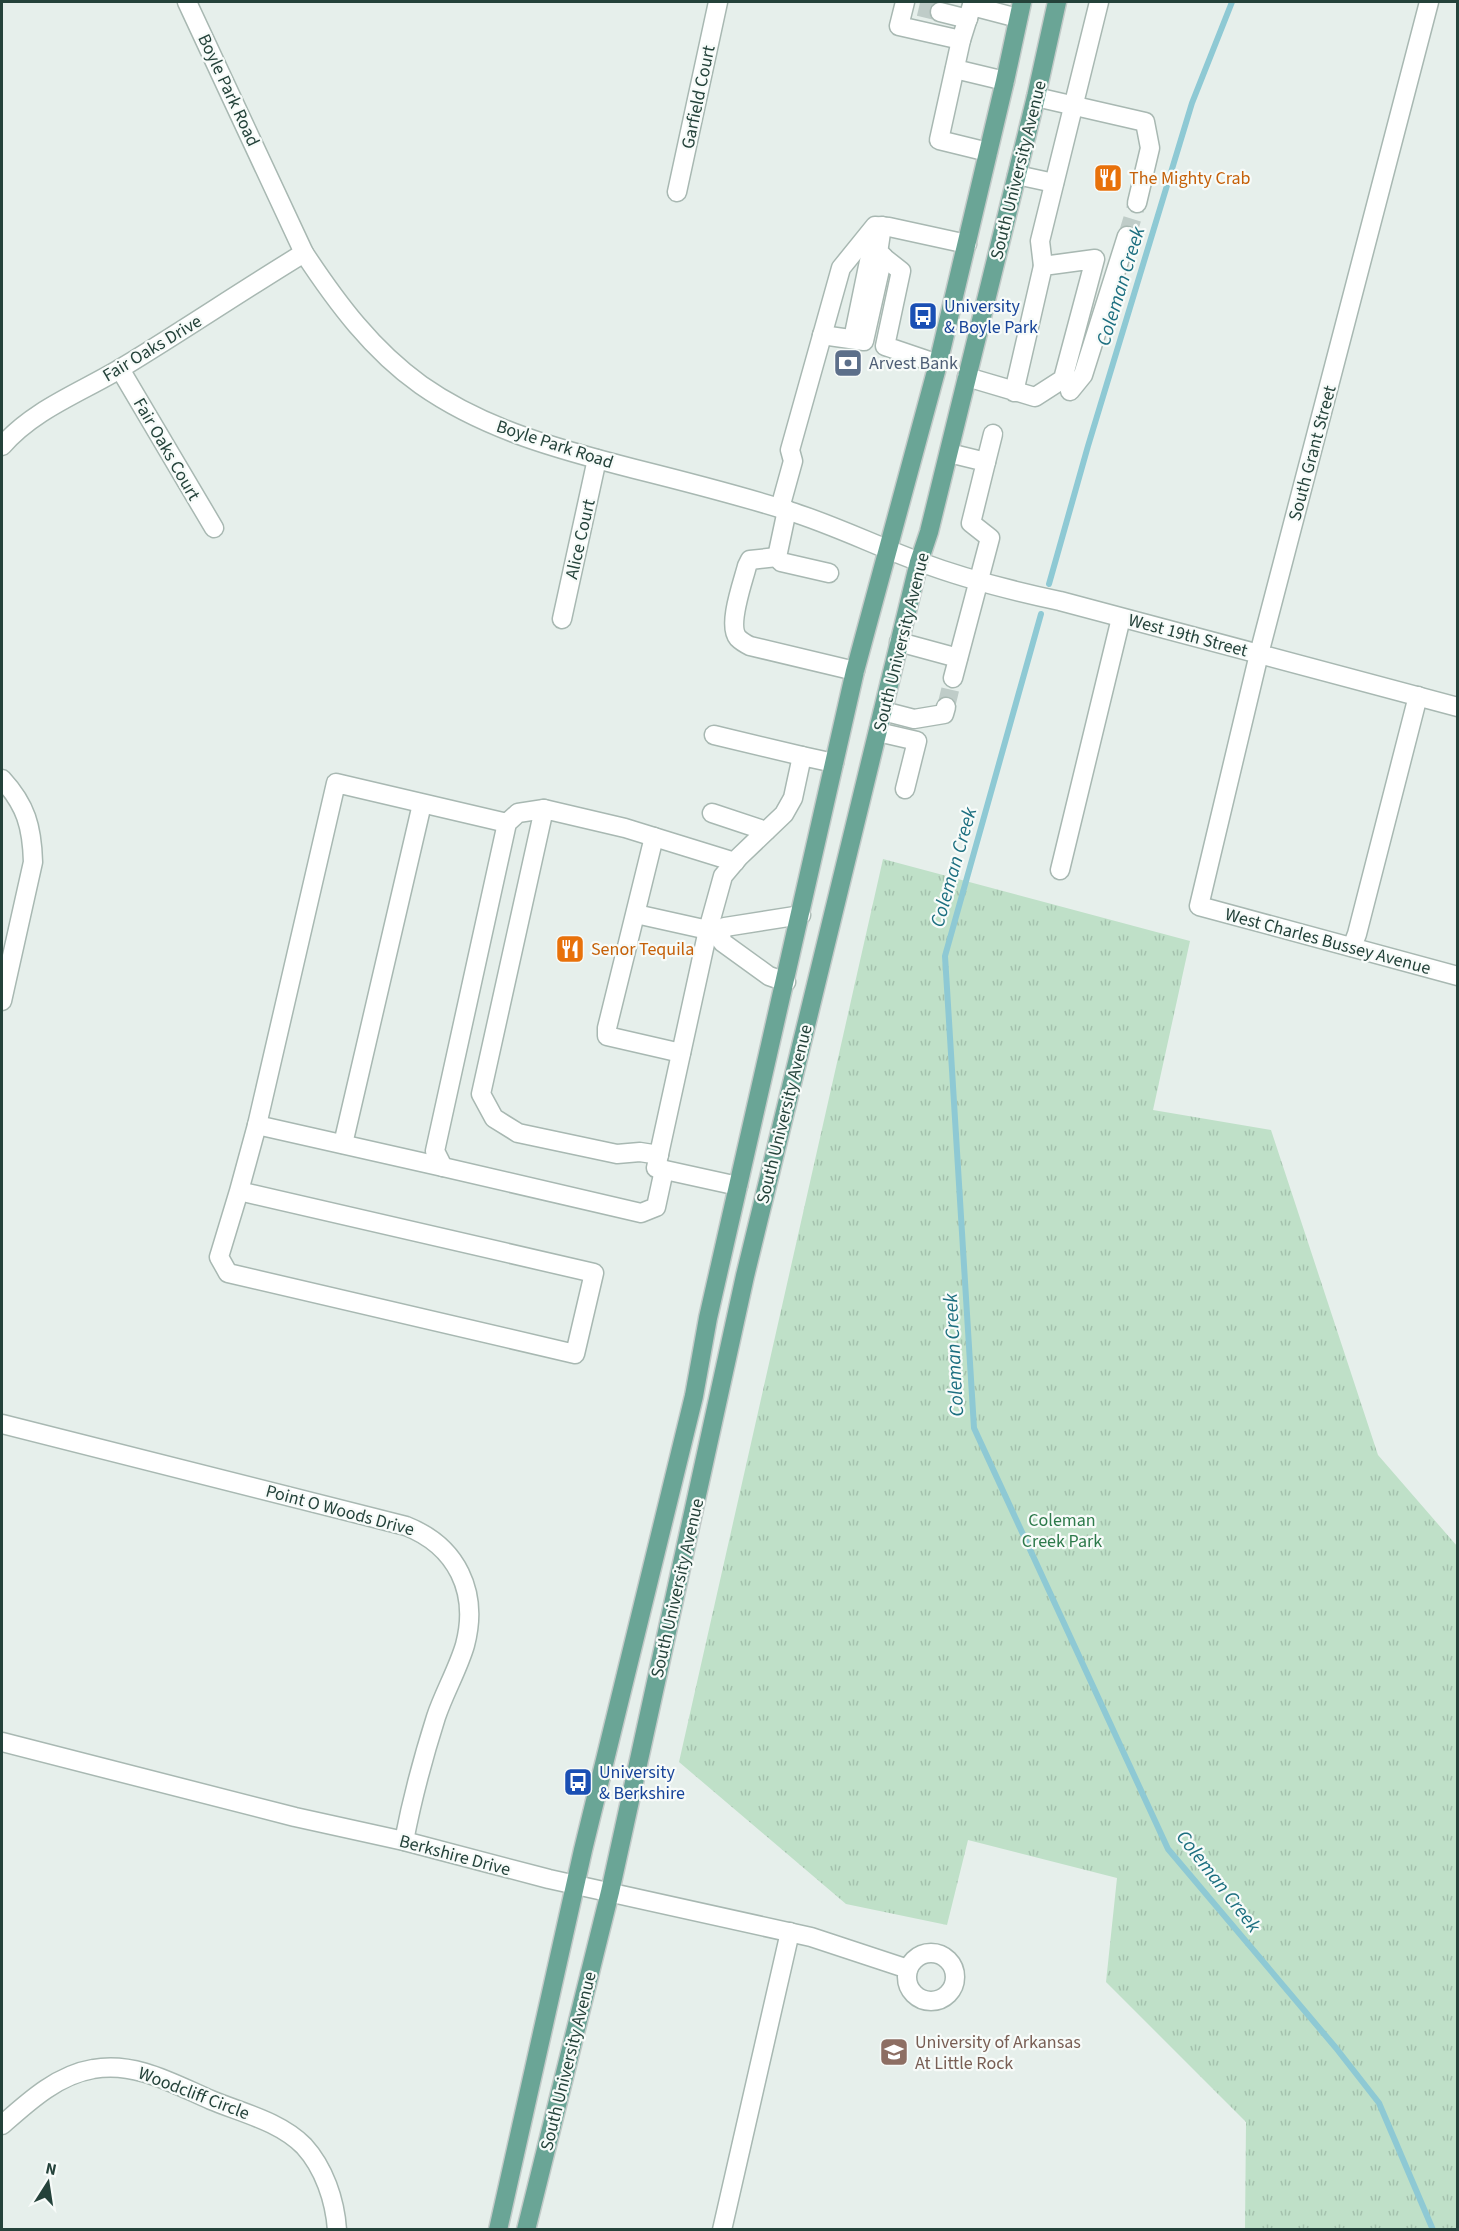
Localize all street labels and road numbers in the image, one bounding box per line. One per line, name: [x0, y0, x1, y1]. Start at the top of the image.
street label: Boyle Park Road: [192, 30, 266, 151]
street label: Garfield Court: [675, 43, 722, 151]
street label: South University Avenue: [984, 78, 1053, 262]
street label: Fair Oaks Drive: [98, 309, 207, 388]
street label: South Grant Street: [1282, 383, 1343, 524]
street label: Fair Oaks Court: [127, 393, 206, 505]
street label: Boyle Park Road: [493, 414, 617, 475]
street label: Alice Court: [559, 497, 602, 582]
street label: South University Avenue: [867, 550, 936, 734]
street label: West 19th Street: [1126, 608, 1250, 663]
street label: West Charles Bussey Avenue: [1222, 902, 1434, 981]
street label: South University Avenue: [750, 1022, 819, 1206]
street label: Point O Woods Drive: [263, 1479, 417, 1542]
street label: South University Avenue: [645, 1496, 710, 1680]
street label: Berkshire Drive: [397, 1829, 513, 1882]
street label: South University Avenue: [534, 1969, 603, 2153]
street label: Woodcliff Circle: [135, 2061, 253, 2126]

